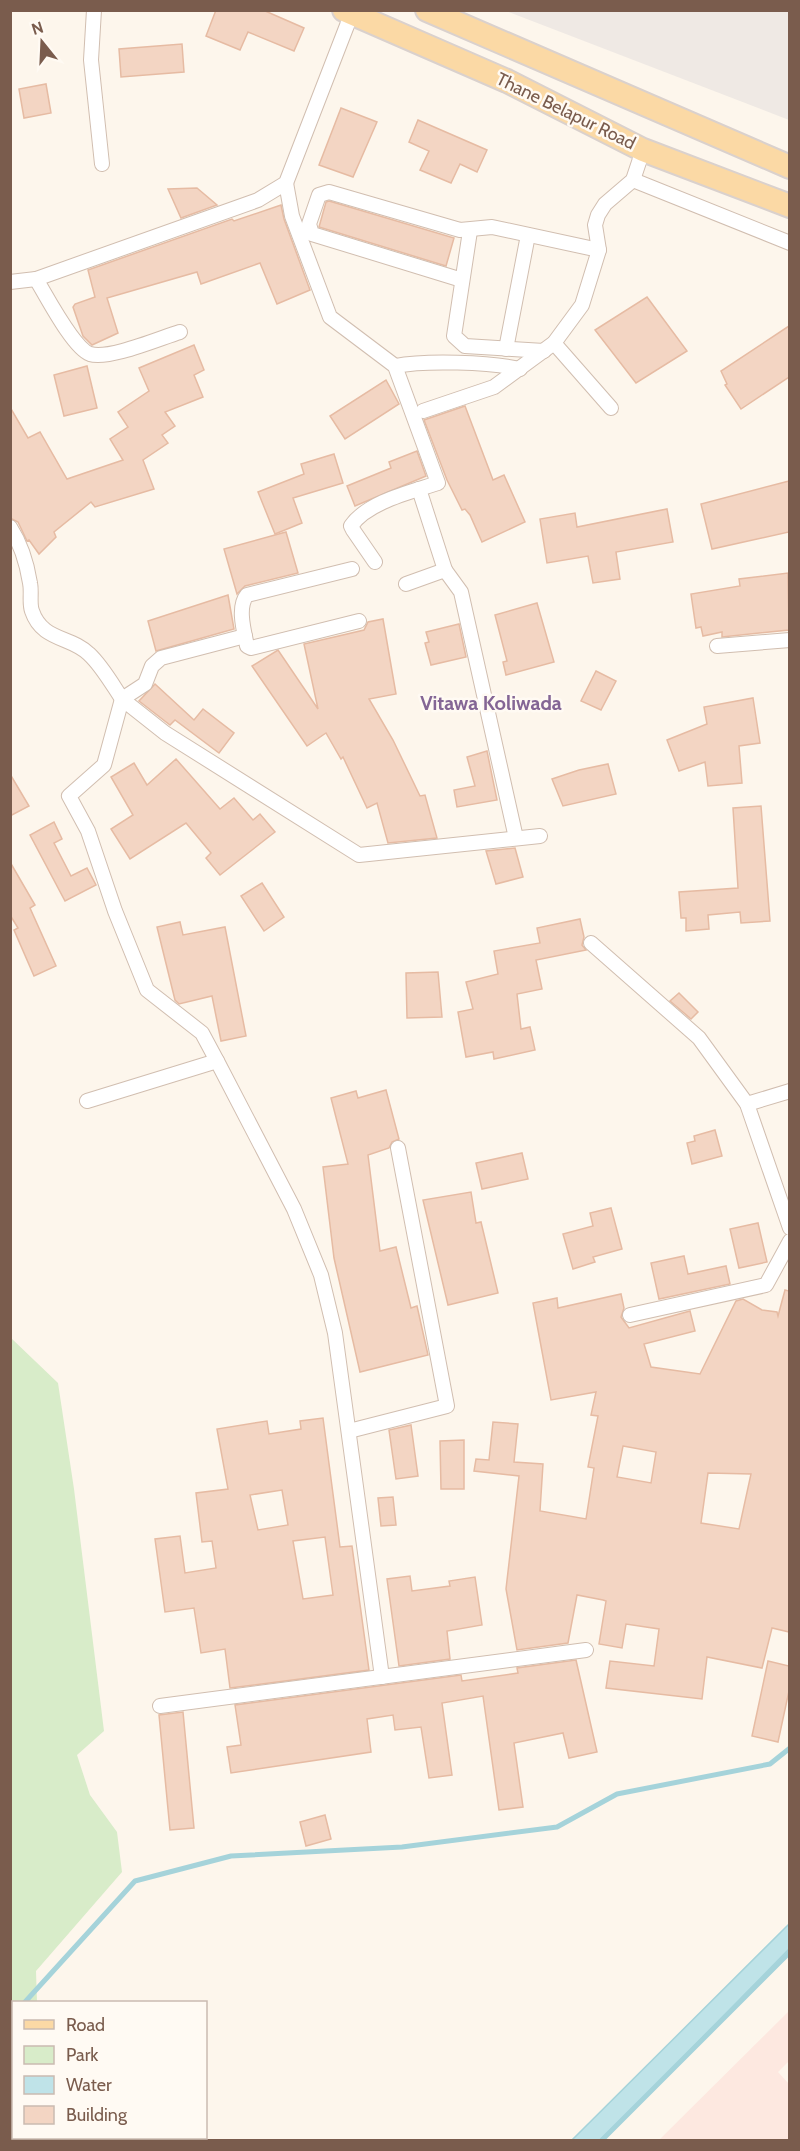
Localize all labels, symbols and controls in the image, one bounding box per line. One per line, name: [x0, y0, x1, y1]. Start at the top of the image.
north arrow: [12, 12, 72, 72]
text: N: [29, 17, 46, 39]
street label: Thane Belapur Road: [493, 68, 639, 154]
district label: Vitawa Koliwada: [420, 691, 562, 715]
legend: [12, 2001, 207, 2139]
text: Road: [66, 2014, 105, 2036]
text: Park: [66, 2044, 99, 2066]
text: Water: [66, 2074, 112, 2096]
text: Building: [66, 2104, 128, 2126]

